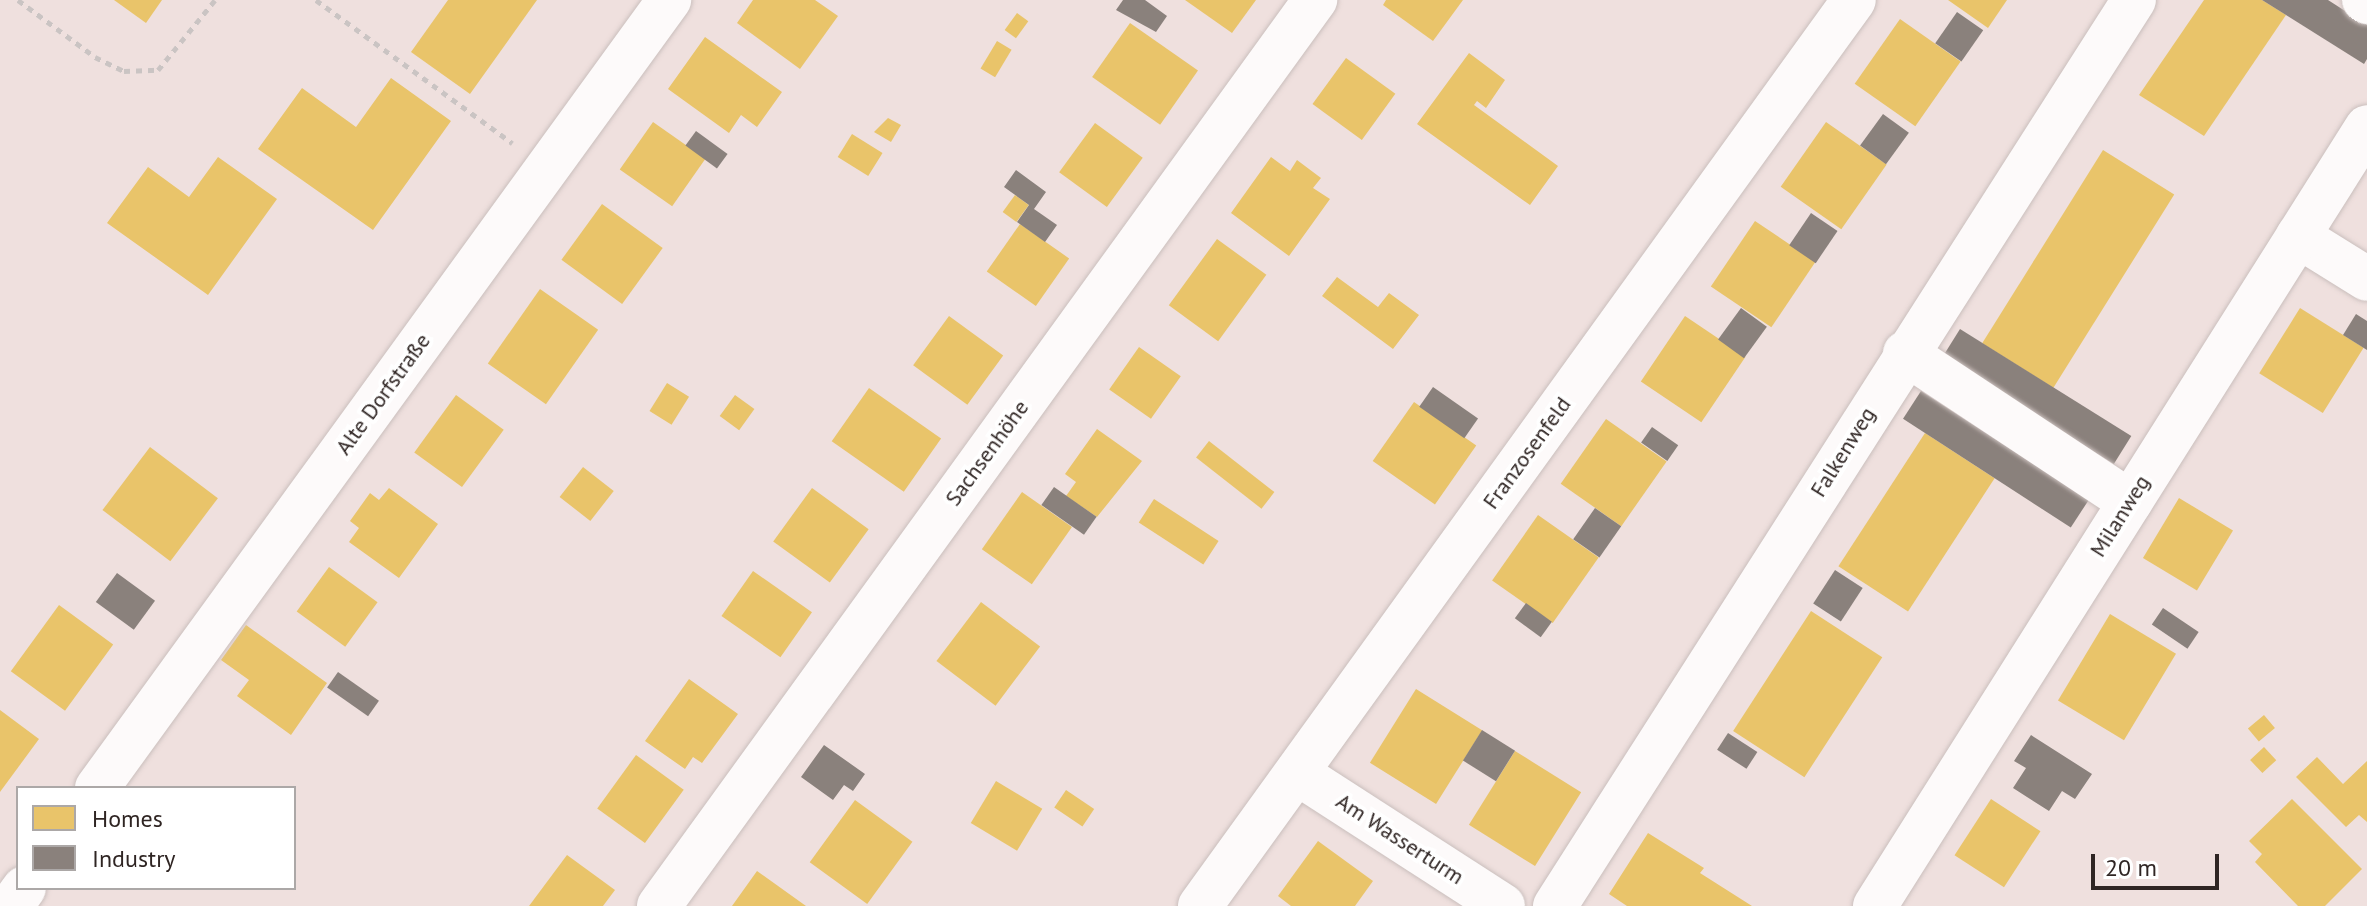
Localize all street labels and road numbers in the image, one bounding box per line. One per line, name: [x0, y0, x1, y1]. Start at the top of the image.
street label: Alte Dorfstraße: [330, 328, 436, 460]
street label: Franzosenfeld: [1478, 392, 1576, 514]
street label: Sachsenhöhe: [940, 395, 1034, 511]
street label: Falkenweg: [1805, 402, 1881, 502]
street label: Milanweg: [2085, 470, 2155, 562]
street label: Am Wasserturm: [1331, 788, 1469, 890]

